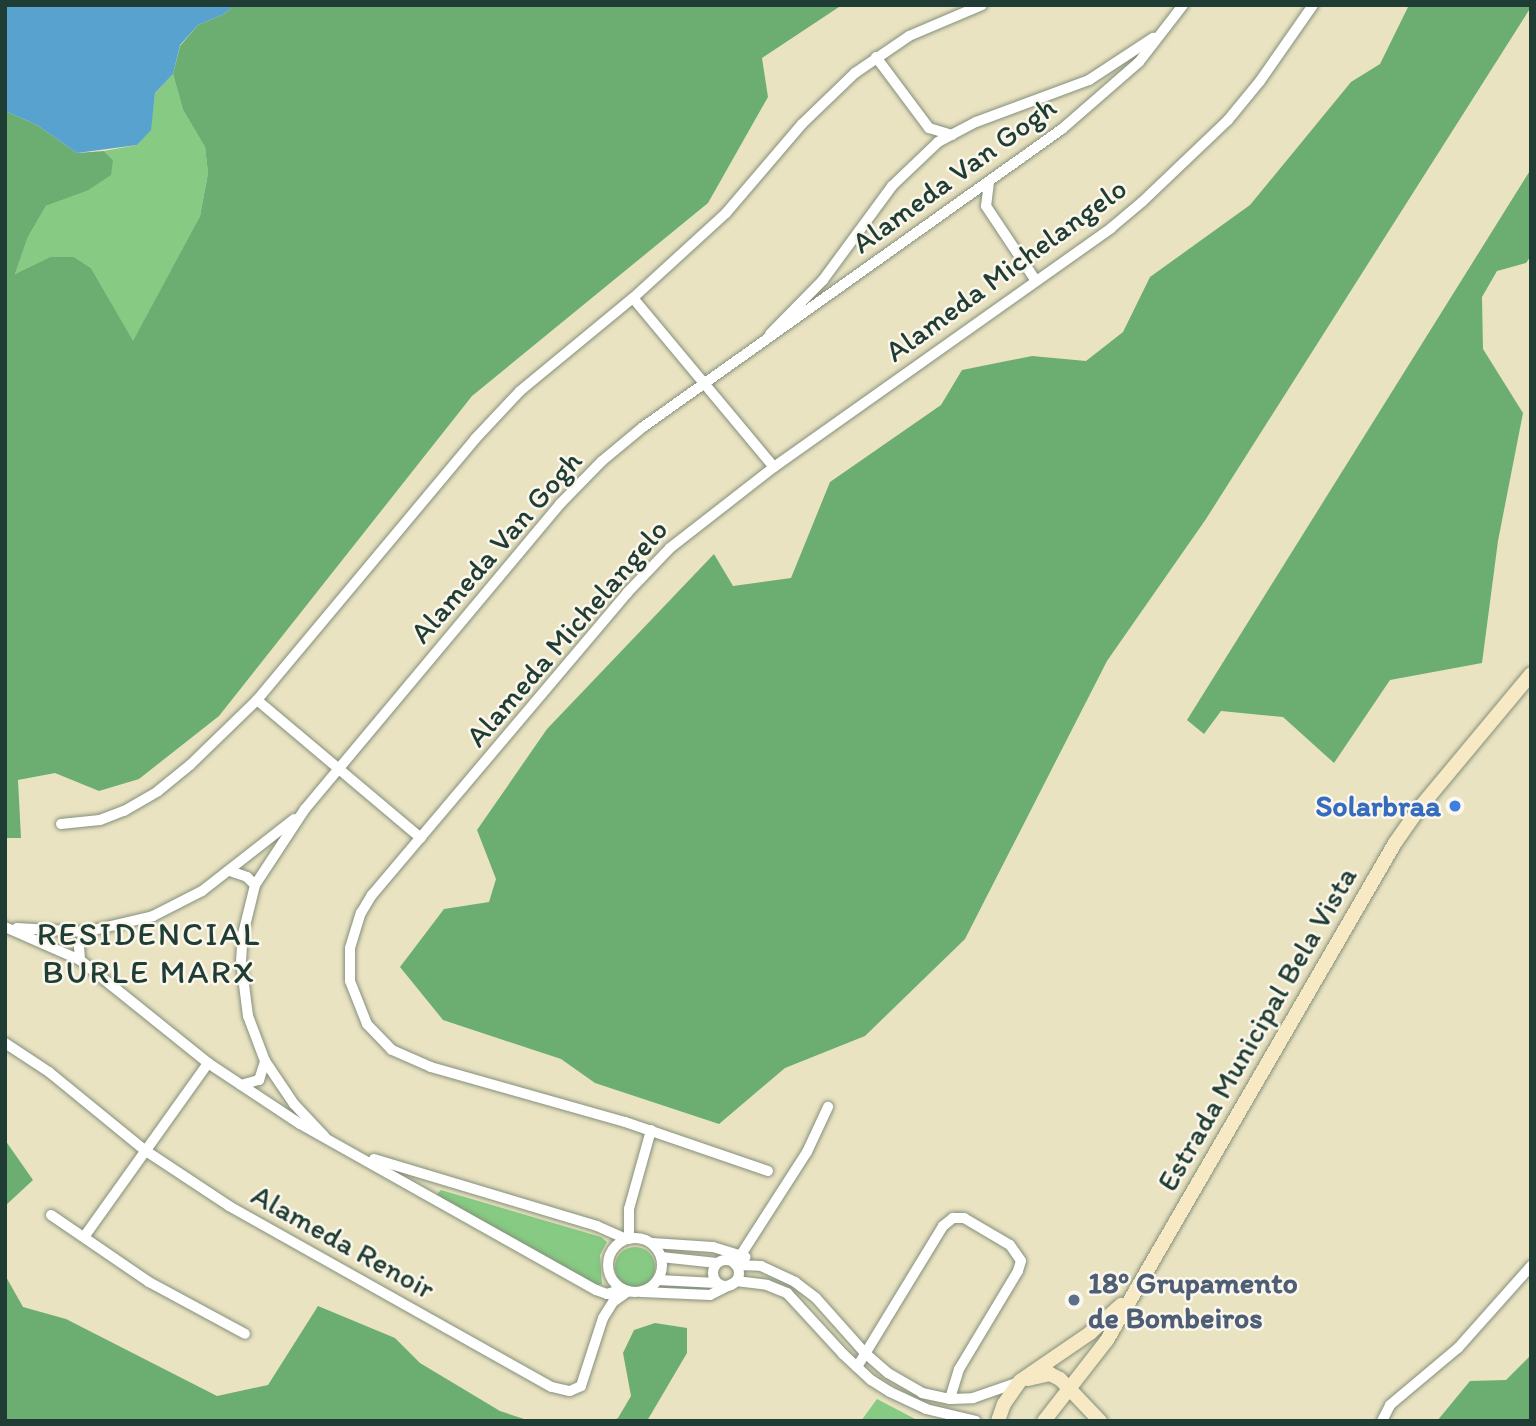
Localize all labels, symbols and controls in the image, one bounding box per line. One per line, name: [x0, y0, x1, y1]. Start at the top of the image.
street label: Alameda Van Gogh: [845, 89, 1063, 261]
street label: Alameda Michelangelo: [878, 170, 1134, 370]
street label: Alameda Van Gogh: [403, 444, 589, 650]
street label: Alameda Michelangelo: [458, 512, 676, 754]
place label: Solarbraa: [1315, 788, 1441, 824]
marker: Solarbraa: [1447, 798, 1463, 814]
street label: Estrada Municipal Bela Vista: [1149, 861, 1365, 1197]
district label: RESIDENCIAL BURLE MARX: [40, 914, 258, 992]
street label: Alameda Renoir: [245, 1177, 441, 1307]
place label: 18º Grupamento de Bombeiros: [1088, 1265, 1298, 1336]
marker: 18º Grupamento de Bombeiros: [1066, 1292, 1082, 1308]

